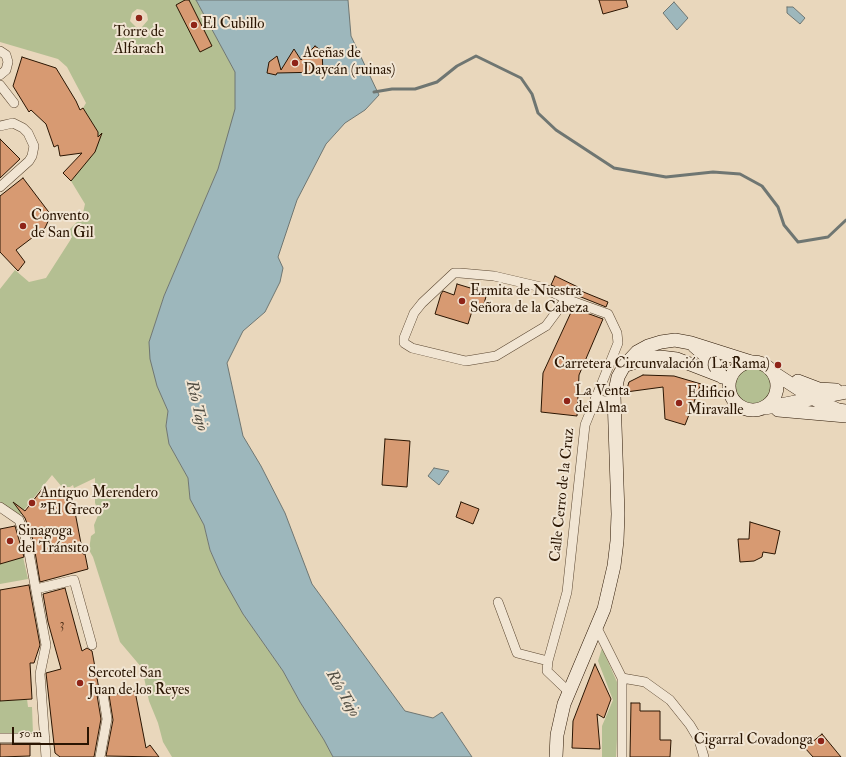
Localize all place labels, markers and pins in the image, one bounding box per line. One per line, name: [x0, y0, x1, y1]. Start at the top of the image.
marker: Torre de Alfarach: [134, 13, 144, 23]
place label: El Cubillo: [202, 16, 265, 34]
marker: El Cubillo: [189, 20, 199, 30]
place label: Torre de Alfarach: [114, 24, 164, 59]
place label: Aceñas de Daycán (ruinas): [303, 45, 395, 80]
marker: Aceñas de Daycán (ruinas): [290, 58, 300, 68]
place label: Convento de San Gil: [31, 208, 94, 243]
marker: Convento de San Gil: [18, 221, 28, 231]
place label: Ermita de Nuestra Señora de la Cabeza: [470, 283, 589, 318]
marker: Ermita de Nuestra Señora de la Cabeza: [457, 296, 467, 306]
place label: Carretera Circunvalación (La Rama): [554, 356, 770, 374]
marker: Carretera Circunvalación (La Rama): [773, 360, 783, 370]
place label: La Venta del Alma: [575, 383, 630, 418]
place label: Edificio Miravalle: [687, 385, 743, 420]
marker: La Venta del Alma: [562, 396, 572, 406]
marker: Edificio Miravalle: [674, 398, 684, 408]
place label: Antiguo Merendero "El Greco": [40, 485, 158, 520]
marker: Antiguo Merendero "El Greco": [27, 498, 37, 508]
place label: Sinagoga del Tránsito: [18, 523, 89, 558]
marker: Sinagoga del Tránsito: [5, 536, 15, 546]
place label: Sercotel San Juan de los Reyes: [88, 665, 189, 700]
marker: Sercotel San Juan de los Reyes: [75, 678, 85, 688]
place label: Cigarral Covadonga: [694, 732, 813, 750]
marker: Cigarral Covadonga: [816, 736, 826, 746]

